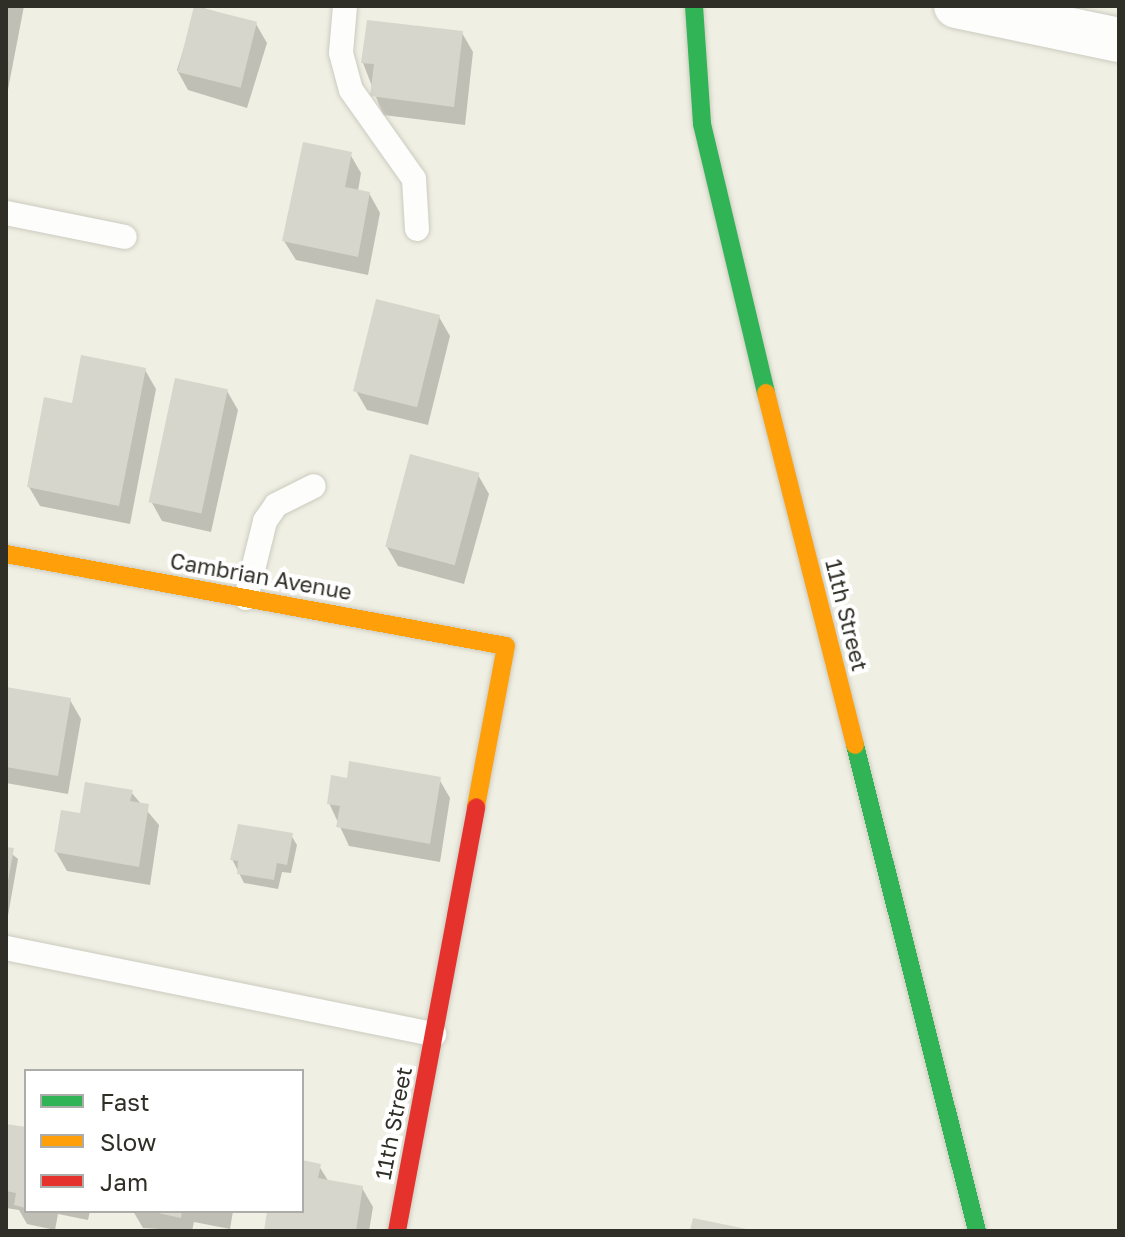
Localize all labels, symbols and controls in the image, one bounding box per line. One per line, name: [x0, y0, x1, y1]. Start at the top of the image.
street label: Cambrian Avenue: [168, 547, 354, 605]
street label: 11th Street: [820, 556, 874, 674]
street label: 11th Street: [369, 1064, 417, 1182]
legend: [24, 1069, 304, 1213]
text: Fast: [100, 1087, 150, 1116]
text: Slow: [100, 1127, 156, 1156]
text: Jam: [100, 1167, 148, 1196]

